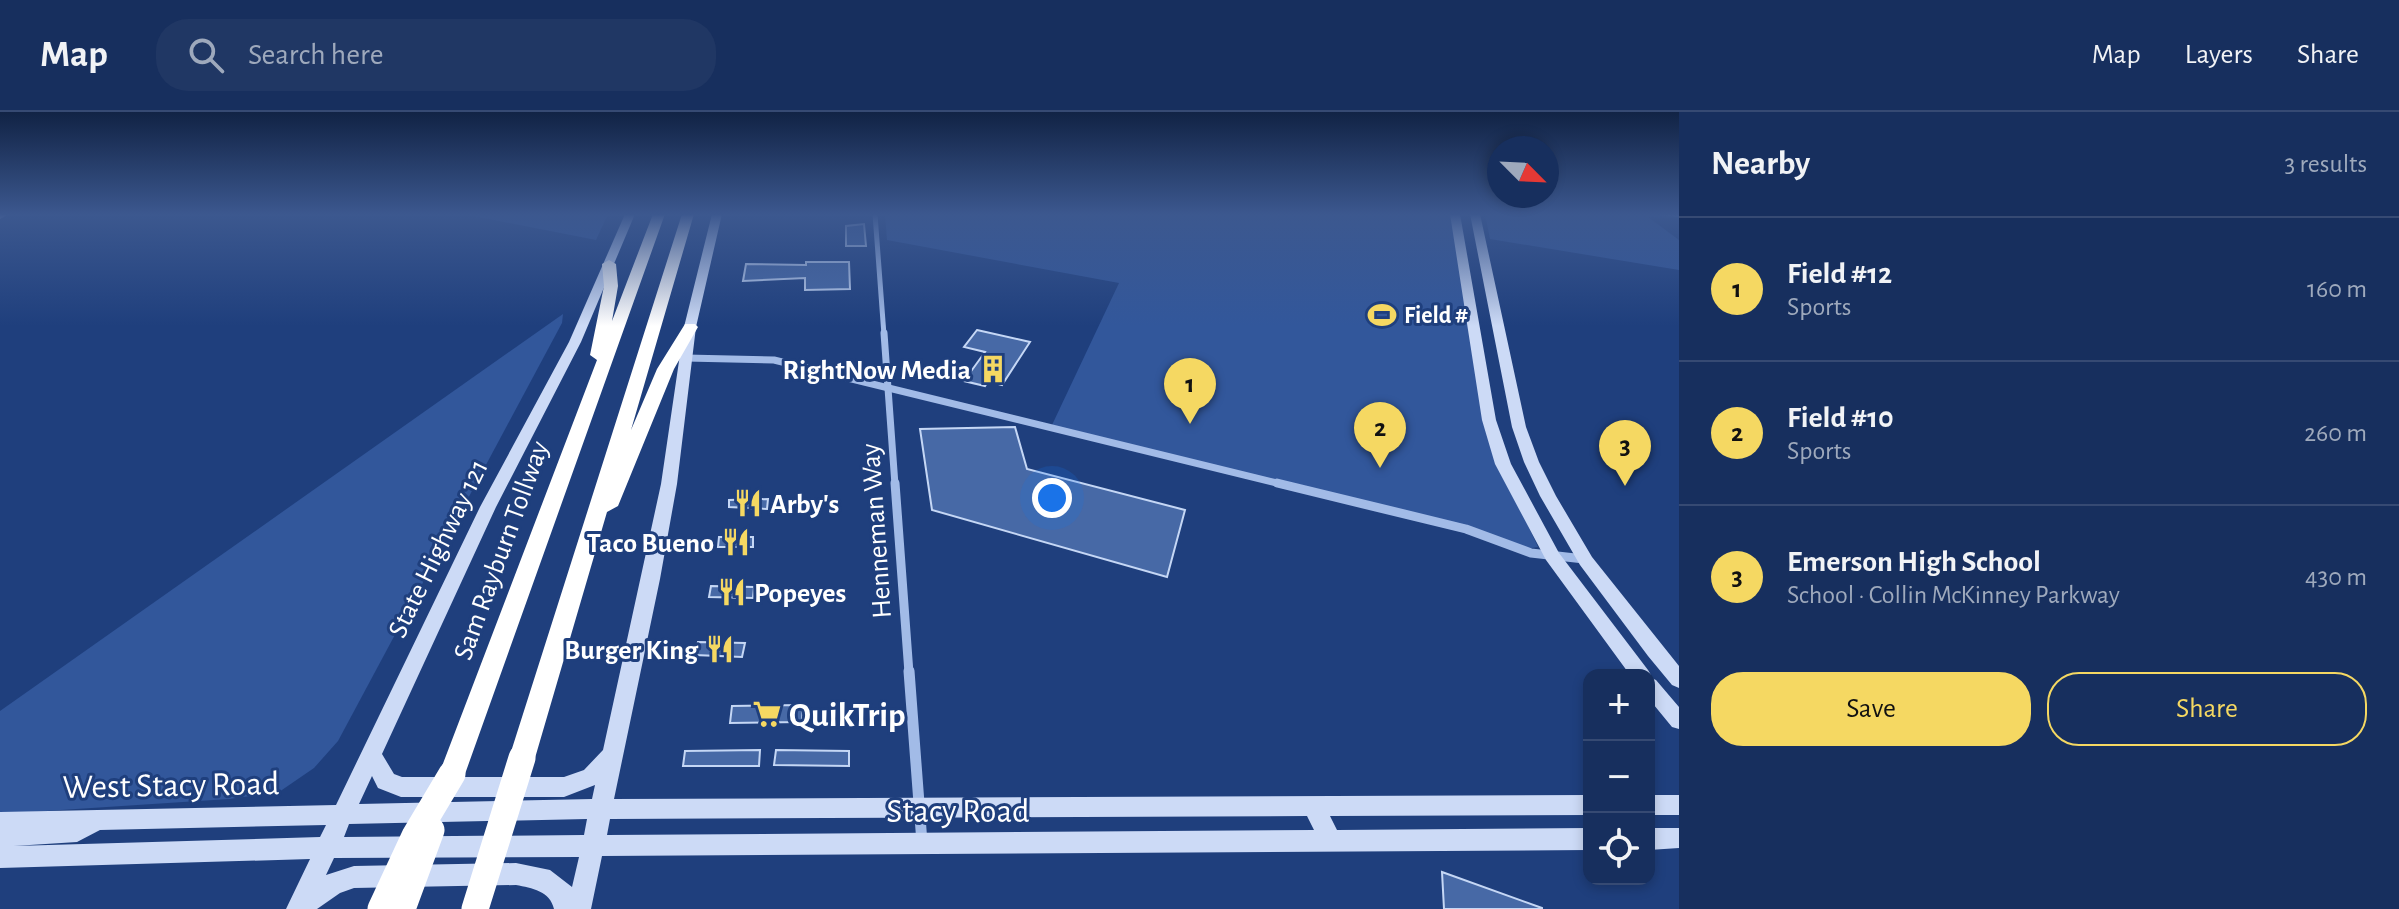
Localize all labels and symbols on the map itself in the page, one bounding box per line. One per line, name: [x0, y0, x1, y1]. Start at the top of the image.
north arrow: [1487, 136, 1559, 208]
sports icon: Field #: [1367, 300, 1397, 330]
place label: Field #: [1404, 304, 1468, 328]
building icon: RightNow Media: [978, 354, 1008, 384]
place label: RightNow Media: [782, 357, 971, 385]
pin: 1: [1164, 358, 1216, 424]
pin: 2: [1354, 402, 1406, 468]
pin: 3: [1599, 420, 1651, 486]
street label: Sam Rayburn Tollway: [449, 437, 555, 664]
street label: Henneman Way: [857, 442, 897, 619]
street label: State Highway 121: [384, 455, 494, 642]
your location: [1032, 478, 1072, 518]
restaurant icon: Arby's: [733, 488, 763, 518]
place label: Arby's: [770, 491, 839, 519]
restaurant icon: Taco Bueno: [721, 527, 751, 557]
place label: Taco Bueno: [587, 530, 714, 558]
restaurant icon: Popeyes: [717, 577, 747, 607]
place label: Popeyes: [754, 580, 846, 608]
restaurant icon: Burger King: [705, 634, 735, 664]
place label: Burger King: [564, 637, 699, 665]
supermarket icon: QuikTrip: [752, 699, 782, 729]
place label: QuikTrip: [789, 699, 906, 733]
street label: West Stacy Road: [62, 767, 280, 805]
street label: Stacy Road: [886, 795, 1030, 829]

